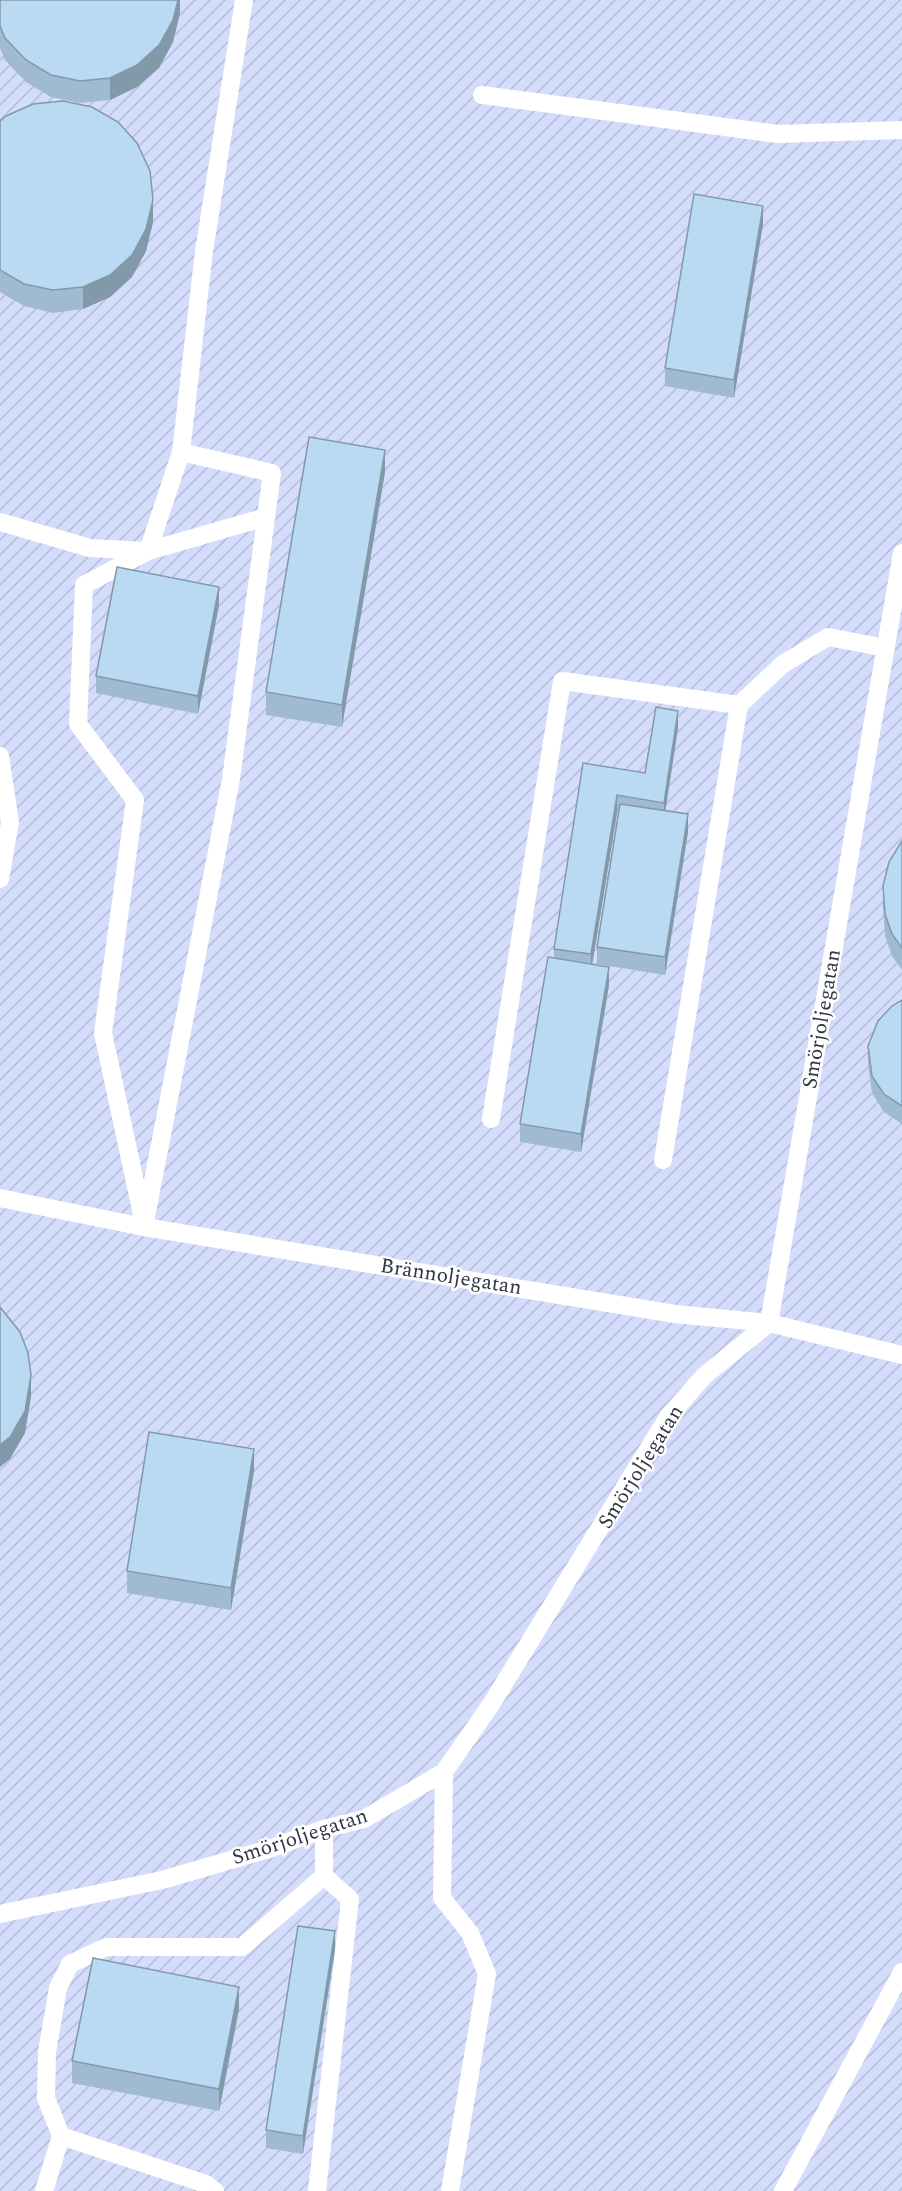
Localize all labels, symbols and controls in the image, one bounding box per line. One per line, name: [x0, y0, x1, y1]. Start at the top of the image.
street label: Smörjoljegatan: [794, 947, 850, 1091]
street label: Brännoljegatan: [378, 1250, 524, 1304]
street label: Smörjoljegatan: [590, 1399, 692, 1535]
street label: Smörjoljegatan: [228, 1800, 372, 1874]

